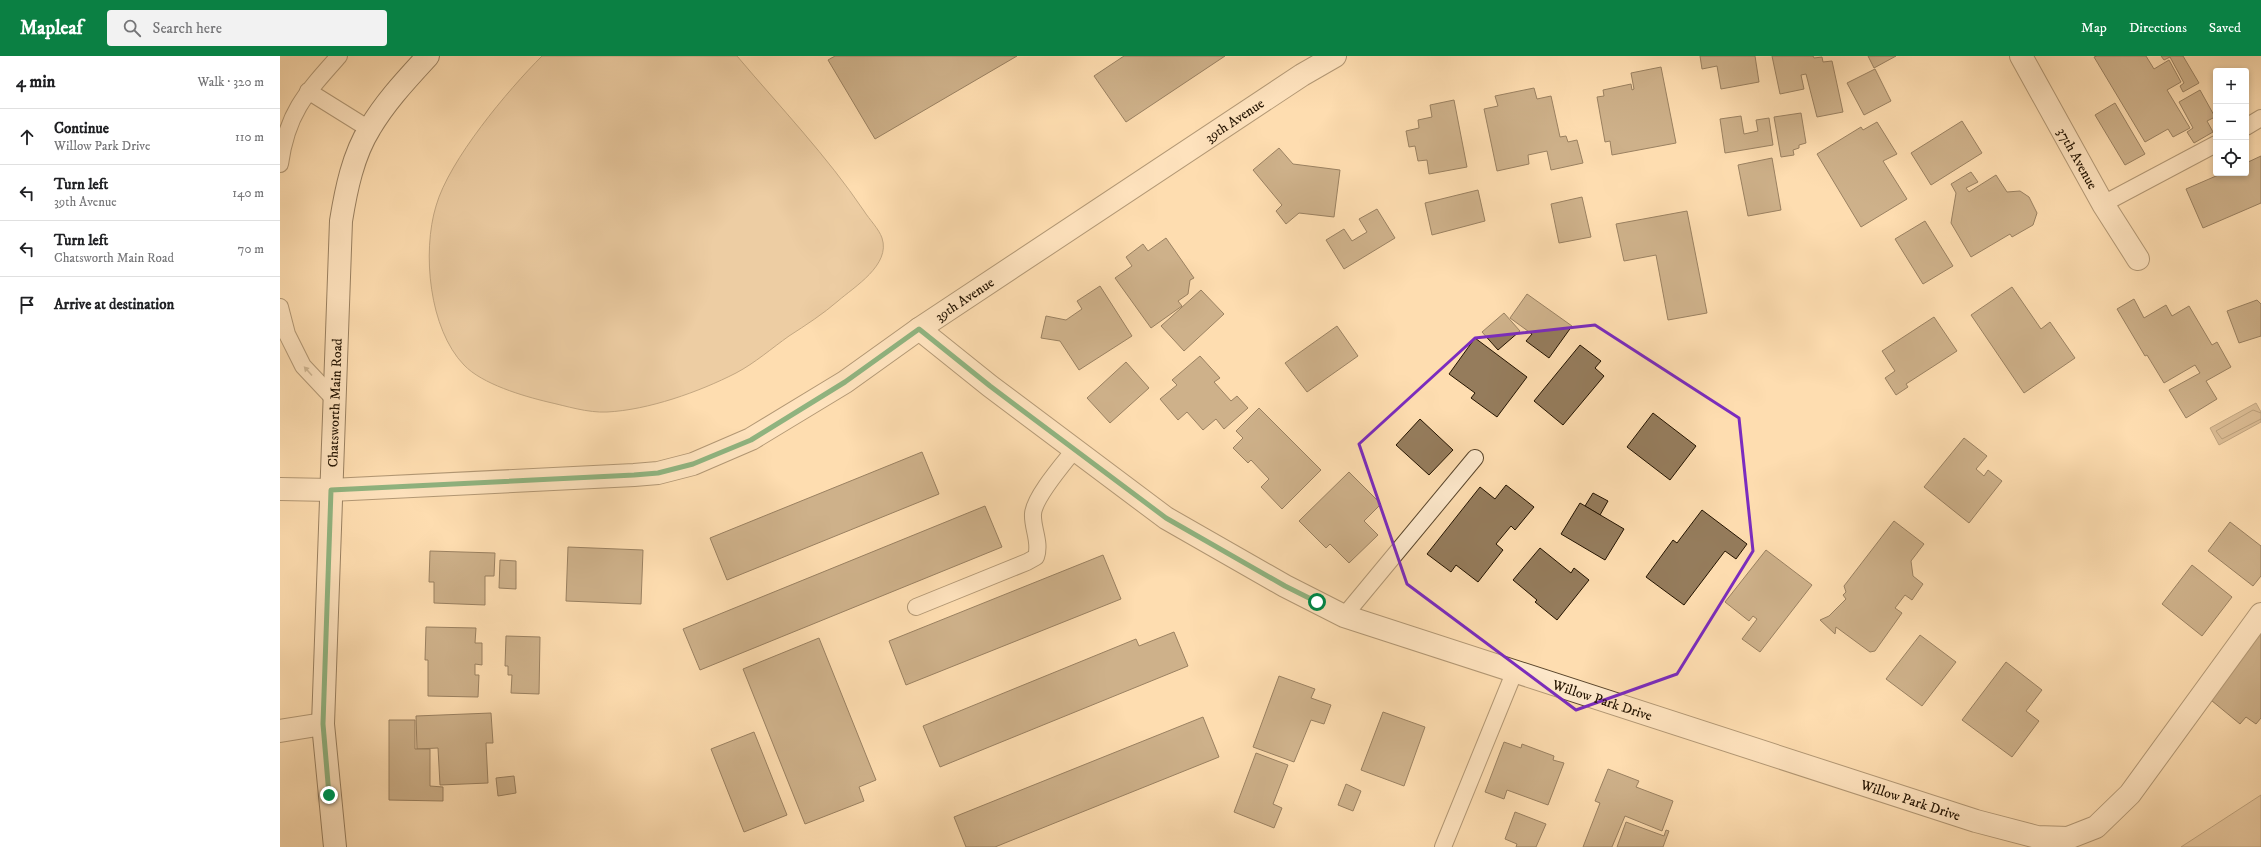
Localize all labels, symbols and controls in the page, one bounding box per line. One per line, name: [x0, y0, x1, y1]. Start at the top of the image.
search box: [107, 10, 387, 46]
text: Mapleaf: [20, 17, 83, 40]
icon: search: [121, 17, 143, 39]
text: Search here: [153, 19, 222, 38]
text: Map: [2081, 19, 2107, 37]
text: Directions: [2129, 19, 2187, 37]
text: Saved: [2209, 19, 2241, 37]
map controls: [2213, 68, 2249, 176]
button: +: [2213, 68, 2249, 104]
text: 4 min: [16, 71, 55, 93]
text: Walk · 320 m: [198, 74, 264, 90]
street label: 39th Avenue: [1202, 95, 1268, 147]
button: −: [2213, 104, 2249, 140]
text: Continue: [54, 119, 109, 138]
street label: 37th Avenue: [2053, 125, 2101, 193]
icon: ahead: [16, 126, 38, 148]
text: 110 m: [235, 129, 264, 145]
text: Willow Park Drive: [54, 138, 150, 154]
button: locate: [2213, 140, 2249, 176]
text: Turn left: [54, 175, 108, 194]
icon: left: [16, 182, 38, 204]
text: 140 m: [232, 185, 264, 201]
text: 39th Avenue: [54, 194, 117, 210]
text: Turn left: [54, 231, 108, 250]
icon: left: [16, 238, 38, 260]
text: 70 m: [238, 241, 264, 257]
text: Chatsworth Main Road: [54, 250, 174, 266]
street label: 39th Avenue: [932, 274, 998, 326]
icon: arrive: [16, 294, 38, 316]
text: Arrive at destination: [54, 295, 174, 314]
street label: Chatsworth Main Road: [324, 338, 347, 468]
one-way arrow: [303, 366, 312, 376]
route start: [1308, 593, 1326, 611]
street label: Willow Park Drive: [1549, 676, 1655, 725]
street label: Willow Park Drive: [1857, 776, 1963, 825]
route end: [320, 786, 338, 804]

